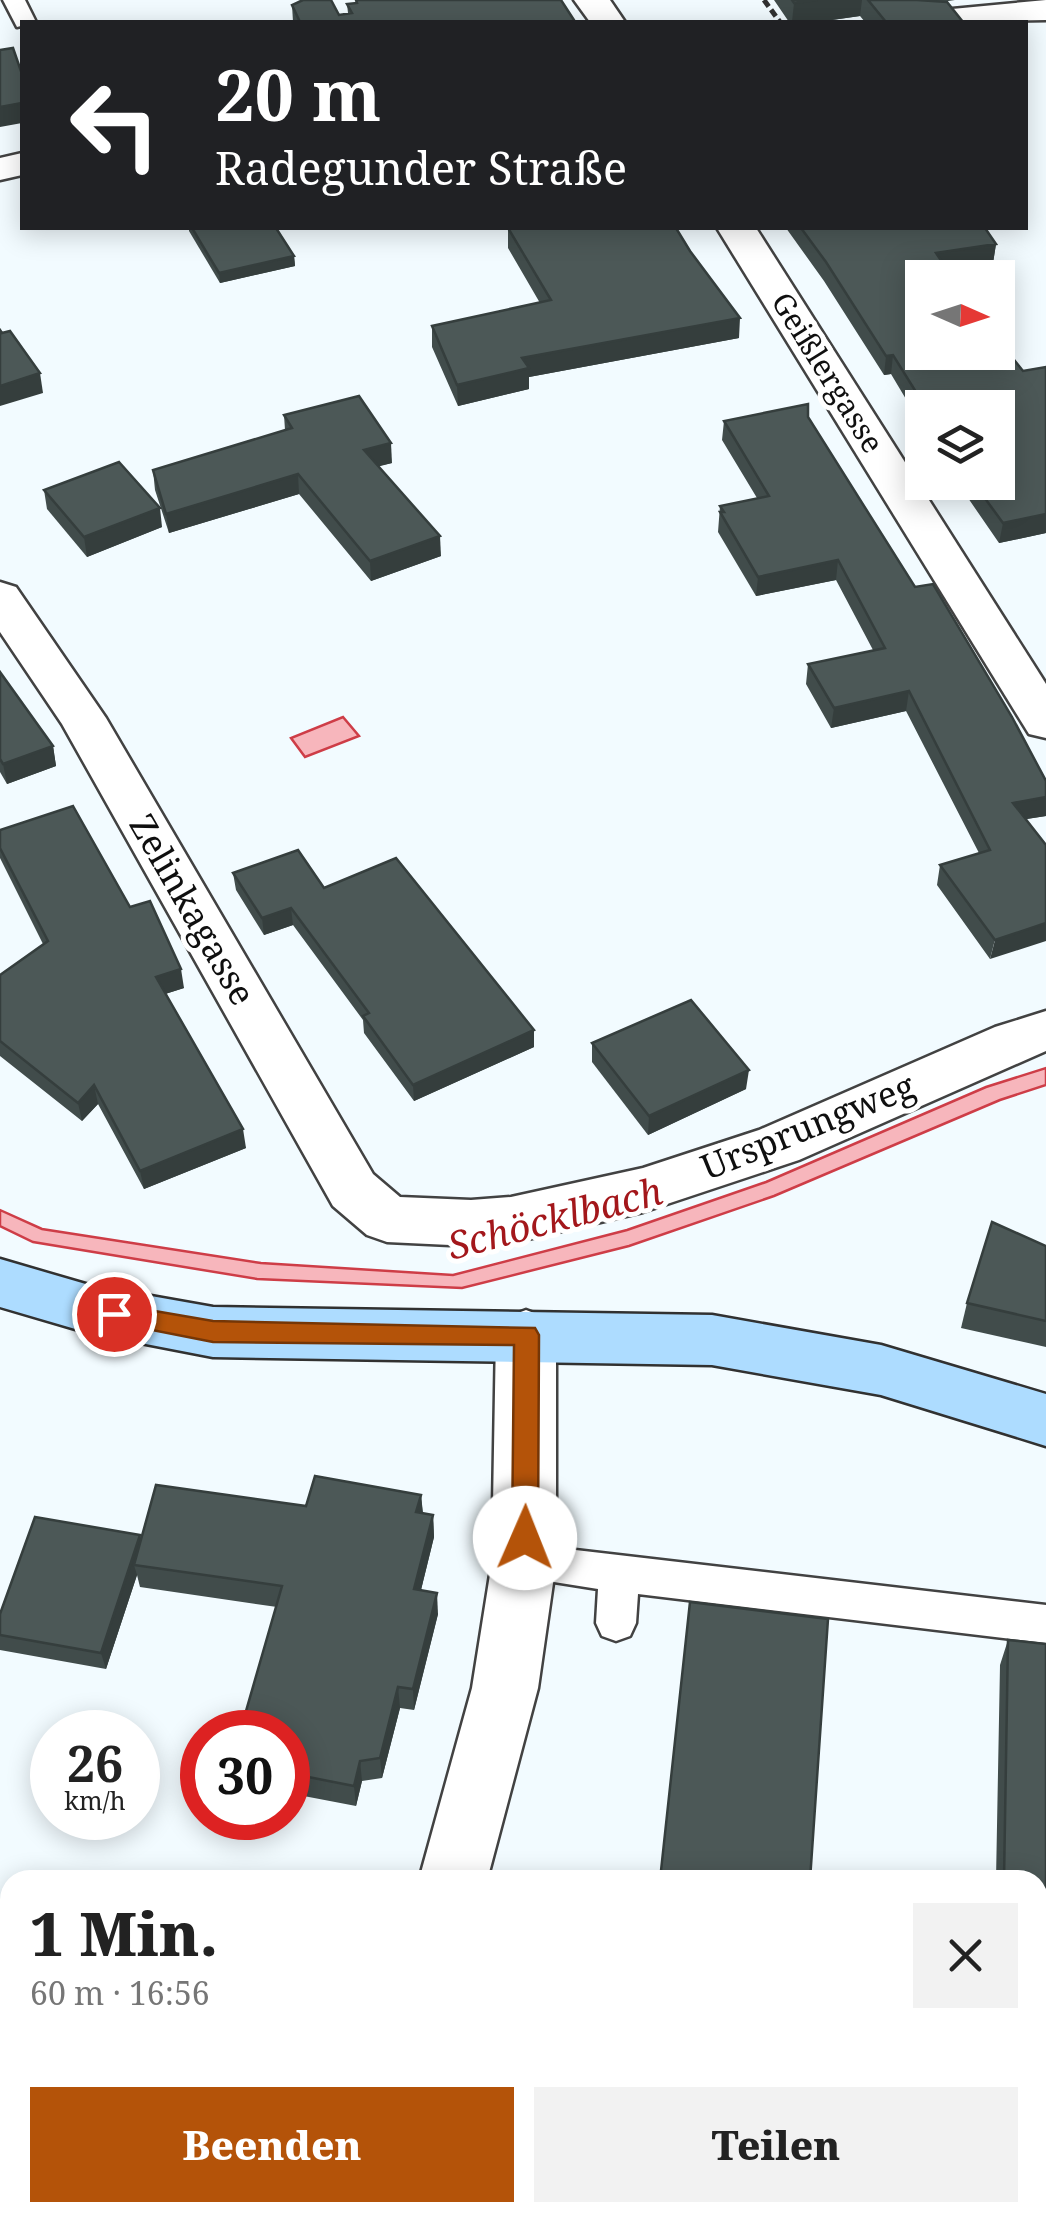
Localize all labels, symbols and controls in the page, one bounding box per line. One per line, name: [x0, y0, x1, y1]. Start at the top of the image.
text: 20 m: [215, 46, 381, 142]
icon: left: [50, 60, 180, 190]
text: Radegunder Straße: [215, 137, 627, 198]
north arrow: [905, 260, 1015, 370]
map controls: [905, 260, 1015, 500]
street label: Geißlergasse: [763, 284, 894, 460]
button: layers: [905, 390, 1015, 500]
street label: Zelinkagasse: [120, 805, 267, 1013]
street label: Ursprungweg: [694, 1061, 921, 1190]
water label: Schöcklbach: [441, 1163, 668, 1271]
pin: [72, 1272, 157, 1357]
icon: arrive: [87, 1287, 142, 1342]
position arrow: [473, 1486, 577, 1590]
speed limit sign: 30: [180, 1710, 310, 1840]
text: 26: [67, 1729, 123, 1797]
text: km/h: [64, 1783, 126, 1817]
text: 1 Min.: [30, 1892, 218, 1974]
button: close: [913, 1903, 1018, 2008]
text: 60 m · 16:56: [30, 1971, 210, 2014]
button: Beenden: [30, 2087, 514, 2202]
button: Teilen: [534, 2087, 1018, 2202]

